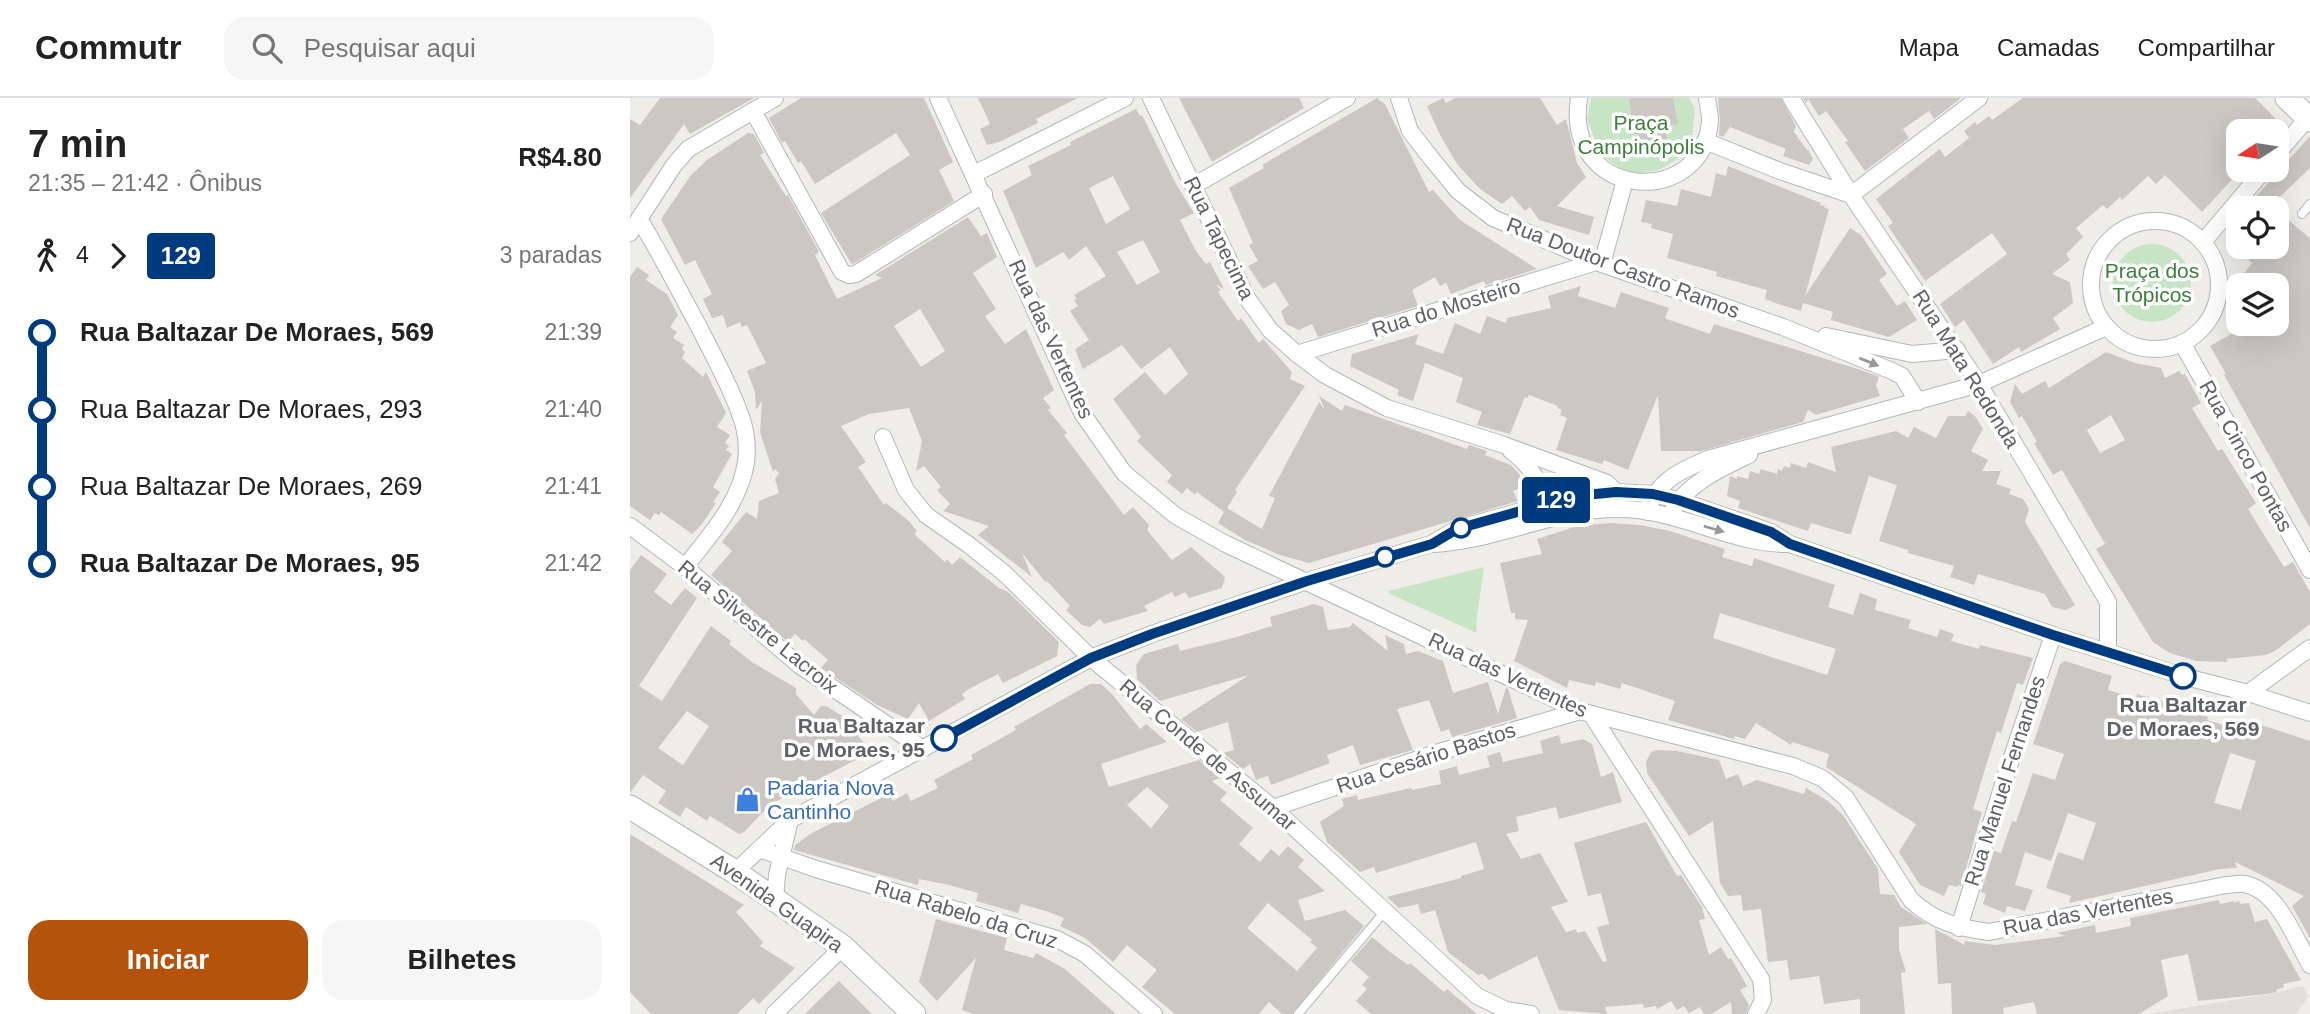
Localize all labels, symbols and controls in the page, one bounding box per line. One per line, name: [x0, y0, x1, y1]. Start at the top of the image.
search box: [224, 17, 714, 80]
text: Commutr: [35, 29, 182, 66]
icon: search: [248, 29, 286, 67]
text: Pesquisar aqui: [304, 33, 476, 63]
text: Mapa: [1899, 34, 1959, 61]
text: Camadas: [1997, 34, 2100, 61]
text: Compartilhar: [2138, 34, 2275, 61]
park label: Praça Campinópolis: [1577, 111, 1705, 158]
north arrow: [2226, 119, 2289, 182]
map controls: [2226, 119, 2289, 336]
text: 7 min: [28, 123, 127, 165]
text: R$4.80: [518, 142, 602, 172]
text: 21:35 – 21:42 · Ônibus: [28, 170, 262, 196]
street label: Rua Tapecima: [1180, 173, 1259, 303]
button: locate: [2226, 196, 2289, 259]
street label: Rua Doutor Castro Ramos: [1504, 212, 1743, 323]
icon: walk: [28, 237, 66, 275]
icon: forward: [99, 237, 137, 275]
text: 4: [76, 242, 89, 268]
text: 129: [161, 242, 201, 269]
text: 3 paradas: [500, 242, 602, 268]
street label: Rua das Vertentes: [1005, 256, 1098, 422]
park label: Praça dos Trópicos: [2105, 259, 2199, 306]
button: layers: [2226, 273, 2289, 336]
street label: Rua do Mosteiro: [1369, 274, 1523, 341]
street label: Rua Mata Redonda: [1908, 285, 2025, 452]
text: Rua Baltazar De Moraes, 569: [80, 317, 434, 347]
text: 21:39: [544, 319, 602, 345]
one-way arrow: [1858, 356, 1879, 367]
street label: Rua Cinco Pontas: [2195, 376, 2298, 535]
text: Rua Baltazar De Moraes, 293: [80, 394, 423, 424]
text: 21:40: [544, 396, 602, 422]
text: Rua Baltazar De Moraes, 269: [80, 471, 423, 501]
text: 21:41: [544, 473, 602, 499]
line badge: 129: [1516, 477, 1596, 523]
text: 129: [1536, 486, 1576, 513]
unlabelled marker: [1451, 518, 1471, 538]
one-way arrow: [1704, 524, 1725, 534]
unlabelled marker: [1375, 547, 1395, 567]
text: Rua Baltazar De Moraes, 95: [80, 548, 420, 578]
text: 21:42: [544, 550, 602, 576]
street label: Rua Silvestre Lacroix: [674, 555, 843, 698]
street label: Rua das Vertentes: [1425, 628, 1591, 721]
marker: Rua Baltazar De Moraes, 569: [2170, 663, 2196, 689]
street label: Rua Manuel Fernandes: [1960, 673, 2049, 889]
street label: Rua Conde de Assumar: [1116, 674, 1301, 835]
place label: Rua Baltazar De Moraes, 569: [2107, 693, 2259, 740]
place label: Rua Baltazar De Moraes, 95: [784, 714, 925, 761]
street label: Rua Cesário Bastos: [1333, 718, 1518, 797]
marker: Rua Baltazar De Moraes, 95: [931, 725, 957, 751]
place label: Padaria Nova Cantinho: [767, 776, 895, 823]
shop icon: Padaria Nova Cantinho: [733, 786, 761, 814]
street label: Avenida Guapira: [707, 848, 848, 957]
street label: Rua Rabelo da Cruz: [872, 875, 1060, 952]
street label: Rua das Vertentes: [2001, 884, 2175, 939]
button: Iniciar: [28, 920, 308, 1000]
button: Bilhetes: [322, 920, 602, 1000]

